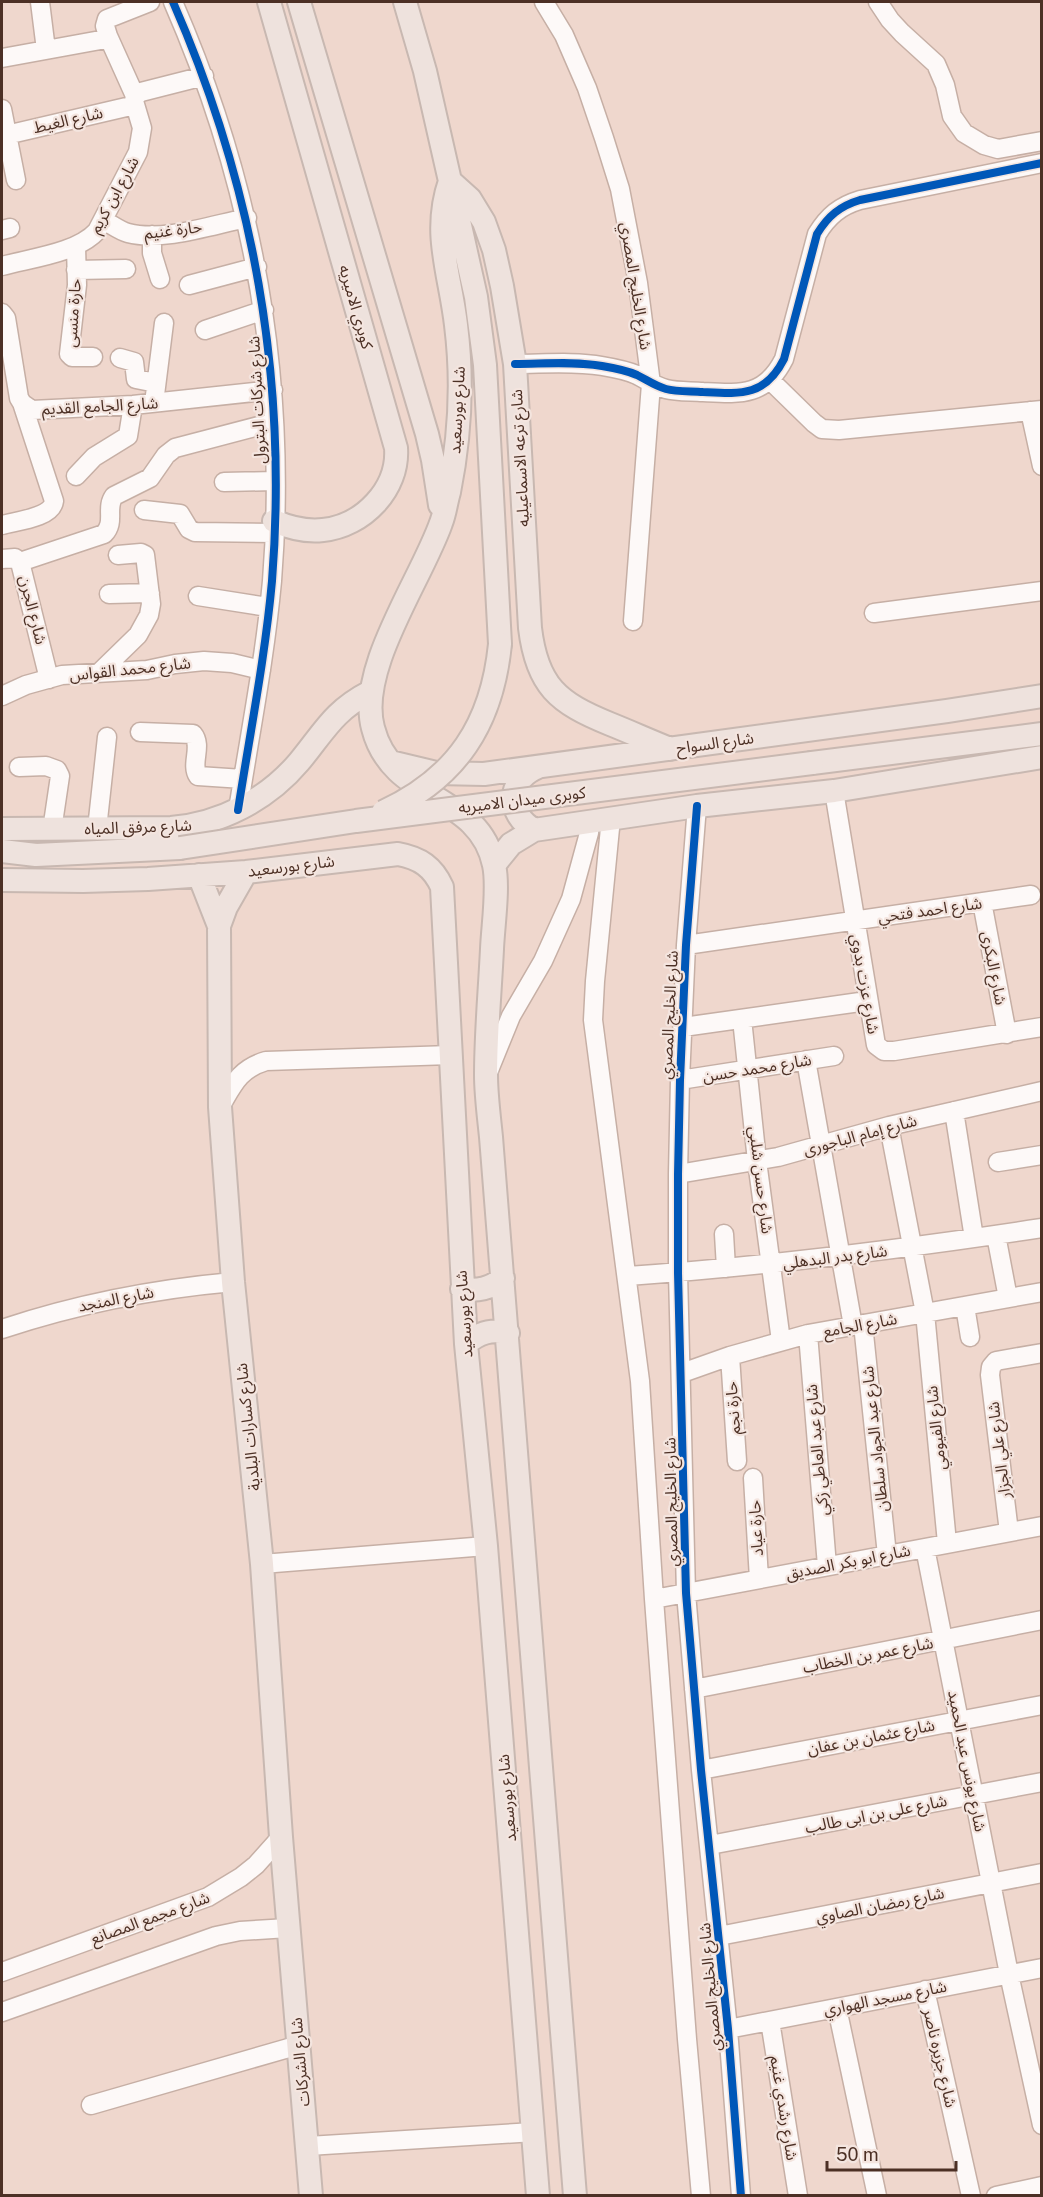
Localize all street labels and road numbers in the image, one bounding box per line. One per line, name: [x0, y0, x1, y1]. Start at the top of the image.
street label: شارع الغيط: [31, 103, 105, 140]
street label: شارع ابن كريم: [85, 153, 146, 238]
street label: حارة غنيم: [143, 217, 203, 246]
street label: شارع الخليج المصري: [614, 221, 655, 352]
street label: كوبري الاميريه: [332, 263, 377, 352]
street label: حارة منسى: [61, 278, 85, 348]
street label: شارع شركات البترول: [244, 335, 273, 465]
street label: شارع بورسعيد: [445, 366, 472, 454]
street label: شارع ترعه الاسماعيليه: [507, 389, 536, 527]
street label: شارع الجامع القديم: [41, 393, 159, 422]
street label: شارع الجرن: [12, 573, 51, 647]
street label: شارع محمد القواس: [68, 653, 192, 688]
street label: شارع السواح: [675, 728, 755, 761]
street label: كوبرى ميدان الاميريه: [457, 783, 587, 817]
street label: شارع مرفق المياه: [84, 816, 192, 841]
street label: شارع بورسعيد: [246, 851, 336, 884]
street label: شارع احمد فتحي: [877, 893, 984, 930]
street label: شارع البكرى: [975, 929, 1010, 1007]
street label: شارع عزت بدوي: [844, 932, 883, 1036]
street label: شارع الخليج المصري: [656, 950, 685, 1080]
street label: شارع محمد حسن: [701, 1050, 813, 1089]
street label: شارع إمام الباجورى: [801, 1111, 920, 1162]
street label: شارع حسن شلبي: [742, 1125, 777, 1235]
street label: شارع بدر البدهلي: [782, 1241, 889, 1276]
street label: شارع بورسعيد: [451, 1269, 480, 1358]
street label: شارع المنجد: [77, 1282, 156, 1319]
street label: شارع الجامع: [822, 1309, 899, 1344]
street label: شارع كسارات البلدية: [232, 1362, 267, 1492]
street label: شارع عبد الجواد سلطان: [858, 1365, 895, 1513]
street label: حارة نجم: [722, 1381, 747, 1435]
street label: شارع عبد العاطي زكي: [802, 1383, 835, 1517]
street label: شارع الفيومي: [922, 1385, 953, 1471]
street label: شارع علي الجزار: [984, 1400, 1017, 1500]
street label: شارع الخليج المصري: [660, 1437, 685, 1567]
street label: حارة عياد: [745, 1500, 767, 1556]
street label: شارع ابو بكر الصديق: [784, 1541, 913, 1586]
street label: شارع عمر بن الخطاب: [801, 1633, 935, 1680]
street label: شارع يونس عبد الحميد: [941, 1689, 990, 1834]
street label: شارع عثمان بن عفان: [806, 1715, 937, 1762]
street label: شارع بورسعيد: [494, 1753, 523, 1843]
street label: شارع على بن ابى طالب: [803, 1791, 949, 1840]
street label: شارع رمضان الصاوي: [814, 1883, 946, 1930]
street label: شارع مجمع المصانع: [88, 1888, 213, 1951]
street label: شارع الخليج المصري: [695, 1922, 728, 2052]
street label: شارع مسجد الهواري: [822, 1977, 949, 2022]
street label: شارع جزيره ناصر: [916, 2006, 961, 2110]
street label: شارع الشركات: [287, 2016, 316, 2107]
street label: شارع رشدي غنيم: [763, 2054, 802, 2162]

